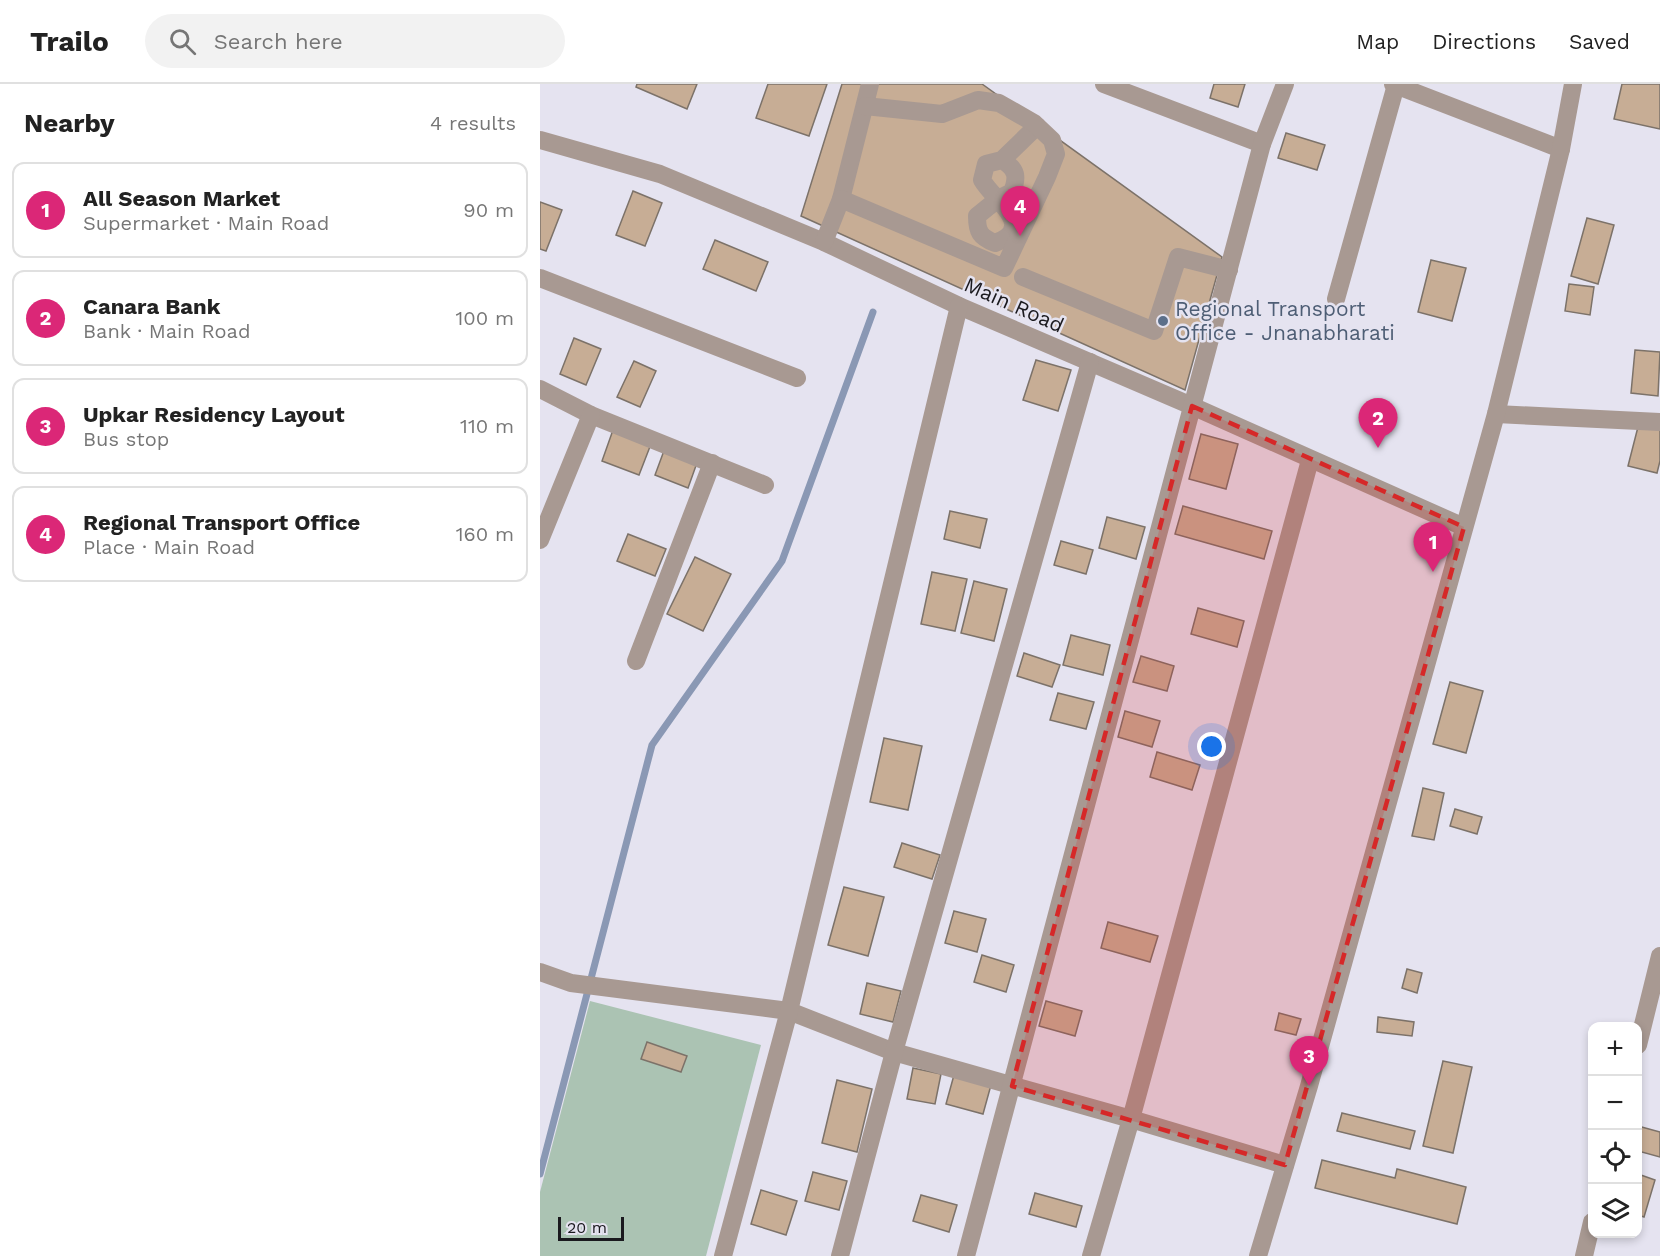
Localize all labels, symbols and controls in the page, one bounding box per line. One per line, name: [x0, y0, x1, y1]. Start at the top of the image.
search box: [145, 14, 565, 68]
text: Trailo: [30, 25, 109, 58]
icon: search: [166, 25, 199, 58]
text: Search here: [214, 29, 343, 54]
text: Map: [1356, 29, 1399, 54]
text: Directions: [1432, 29, 1536, 54]
text: Saved: [1569, 29, 1630, 54]
text: Nearby: [24, 108, 115, 138]
text: 4 results: [430, 111, 516, 135]
text: All Season Market: [83, 186, 280, 211]
pin: 4: [1000, 186, 1040, 236]
text: 1: [41, 198, 50, 222]
text: 90 m: [463, 198, 514, 222]
text: Supermarket · Main Road: [83, 211, 329, 235]
street label: Main Road: [960, 271, 1068, 338]
text: Canara Bank: [83, 294, 220, 319]
place label: Regional Transport Office - Jnanabharati: [1175, 296, 1395, 345]
text: 2: [40, 306, 51, 330]
text: 100 m: [455, 306, 514, 330]
marker: Regional Transport Office - Jnanabharati: [1156, 314, 1170, 328]
text: Bank · Main Road: [83, 319, 250, 343]
pin: 2: [1358, 398, 1398, 448]
text: Upkar Residency Layout: [83, 402, 345, 427]
text: 3: [40, 414, 51, 438]
text: 110 m: [460, 414, 514, 438]
text: Bus stop: [83, 427, 169, 451]
text: Regional Transport Office: [83, 510, 360, 535]
text: 4: [39, 522, 52, 546]
text: 160 m: [456, 522, 514, 546]
pin: 1: [1414, 522, 1452, 572]
text: Place · Main Road: [83, 535, 255, 559]
your location: [1197, 732, 1226, 761]
map controls: [1588, 1022, 1642, 1238]
button: +: [1588, 1022, 1642, 1076]
pin: 3: [1290, 1036, 1328, 1086]
button: −: [1588, 1076, 1642, 1130]
button: locate: [1588, 1130, 1642, 1184]
button: layers: [1588, 1184, 1642, 1238]
scale bar: [558, 1214, 624, 1242]
text: 20 m: [567, 1218, 607, 1237]

